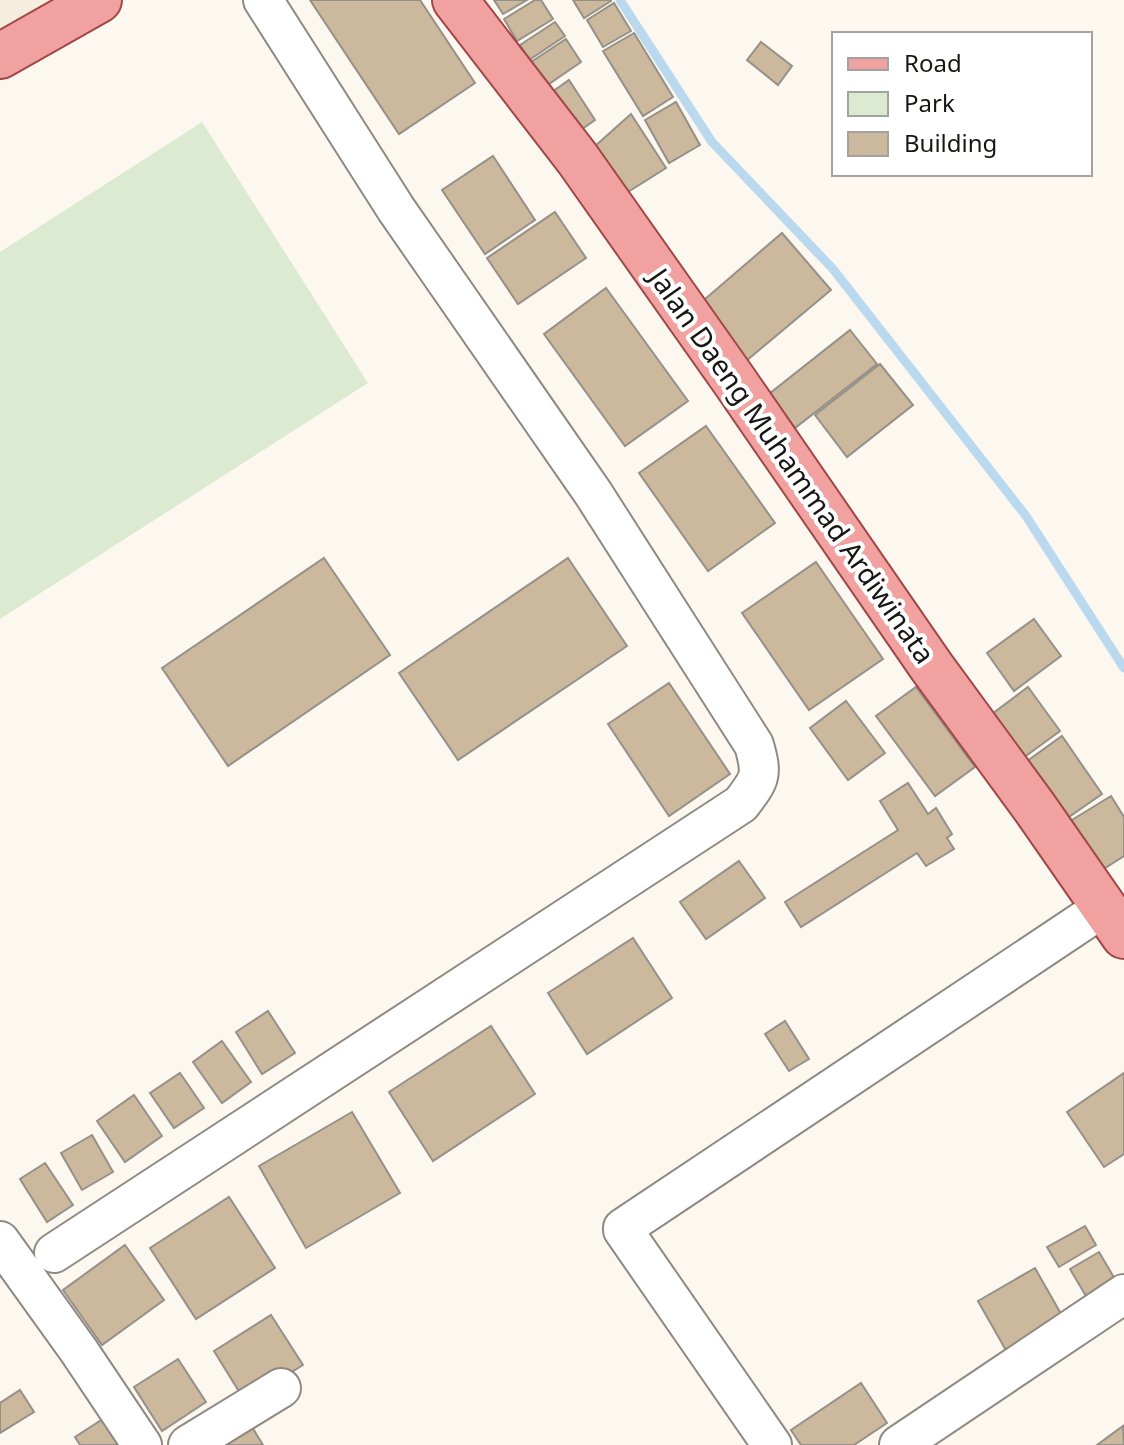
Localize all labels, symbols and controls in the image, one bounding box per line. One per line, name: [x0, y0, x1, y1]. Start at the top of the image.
legend: [832, 32, 1092, 176]
text: Road: [904, 46, 962, 79]
text: Park: [904, 86, 955, 119]
text: Building: [904, 126, 997, 159]
street label: Jalan Daeng Muhammad Ardiwinata: [640, 258, 944, 671]

